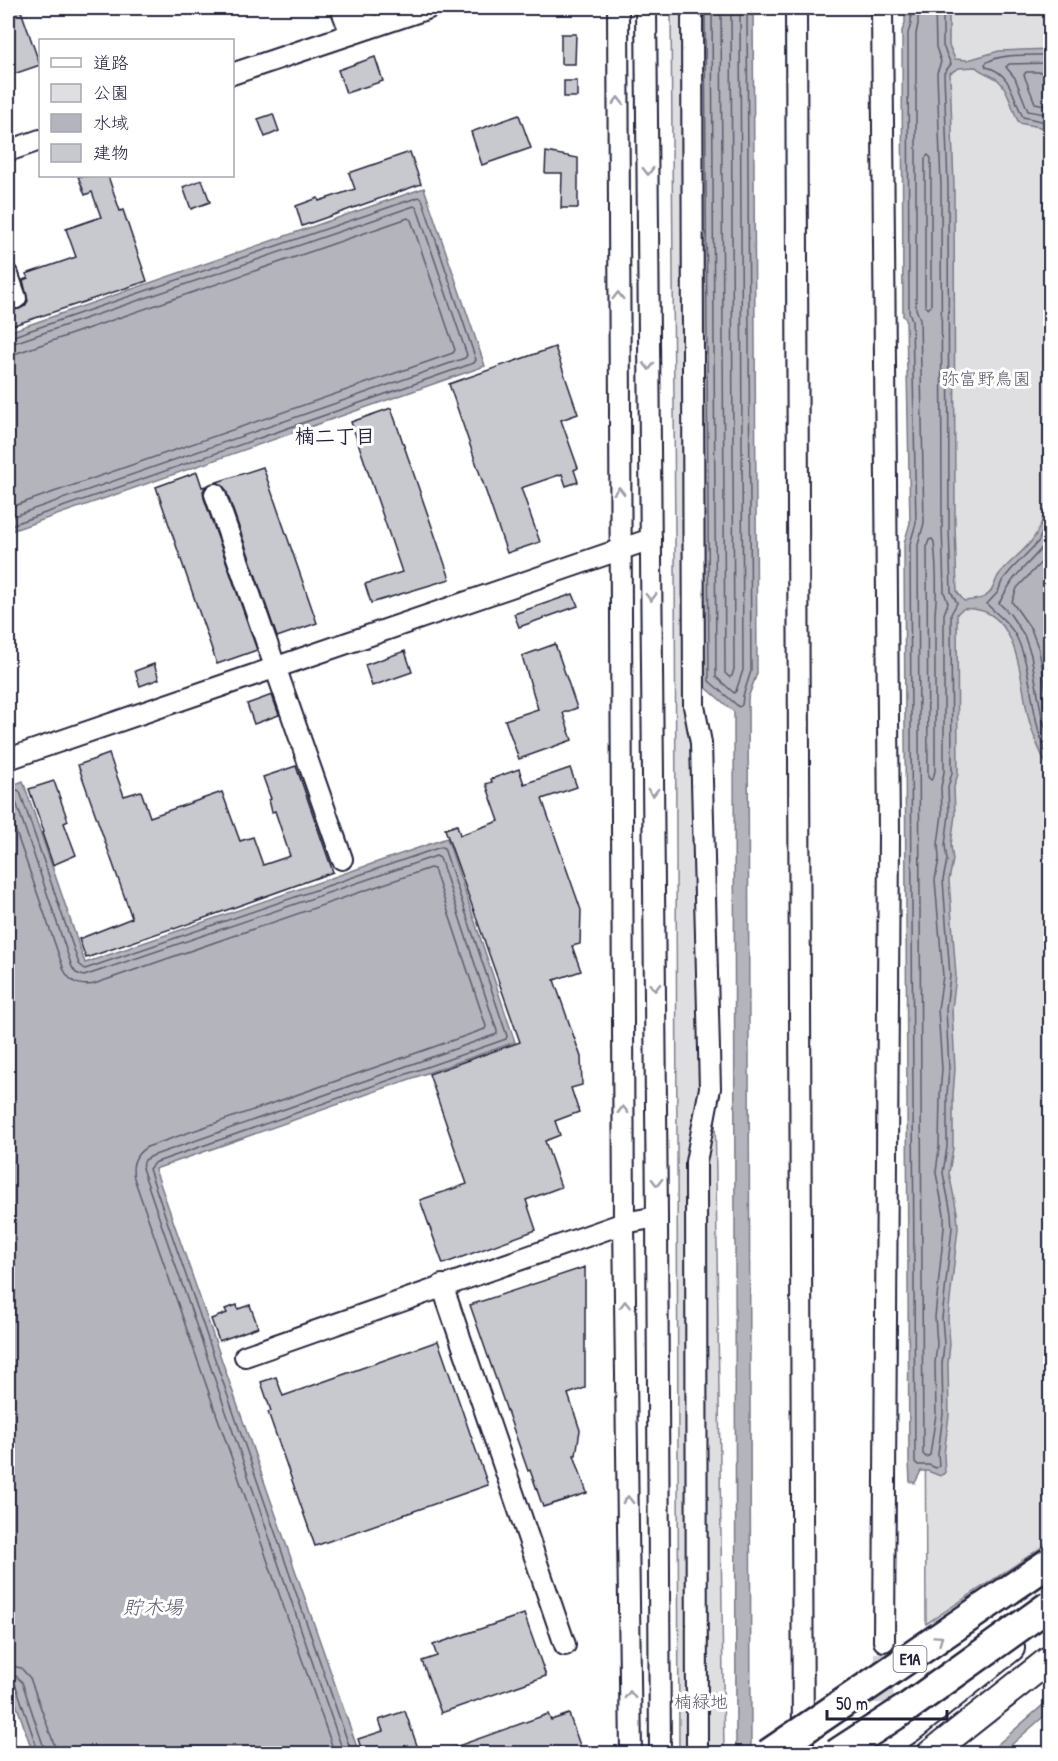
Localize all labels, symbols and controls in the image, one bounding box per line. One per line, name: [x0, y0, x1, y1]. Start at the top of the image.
legend: [39, 39, 234, 177]
text: 道路: [93, 50, 129, 75]
text: 公園: [93, 80, 129, 105]
one-way arrow: [612, 96, 624, 105]
text: 水域: [93, 110, 129, 135]
text: 建物: [93, 140, 129, 165]
one-way arrow: [642, 166, 654, 175]
one-way arrow: [612, 291, 625, 300]
one-way arrow: [643, 361, 655, 370]
park label: 弥富野鳥園: [941, 366, 1031, 391]
district label: 楠二丁目: [295, 422, 375, 449]
one-way arrow: [613, 486, 625, 495]
one-way arrow: [645, 593, 657, 602]
one-way arrow: [647, 788, 659, 797]
one-way arrow: [649, 983, 661, 992]
one-way arrow: [617, 1106, 629, 1115]
one-way arrow: [651, 1178, 663, 1187]
one-way arrow: [619, 1301, 631, 1310]
one-way arrow: [621, 1496, 634, 1505]
water label: 貯木場: [123, 1593, 185, 1620]
one-way arrow: [932, 1635, 943, 1646]
road number: E1A: [894, 1646, 926, 1672]
scale bar: [827, 1683, 947, 1721]
park label: 楠緑地: [674, 1689, 728, 1714]
one-way arrow: [624, 1691, 636, 1700]
text: 50 m: [836, 1691, 868, 1716]

